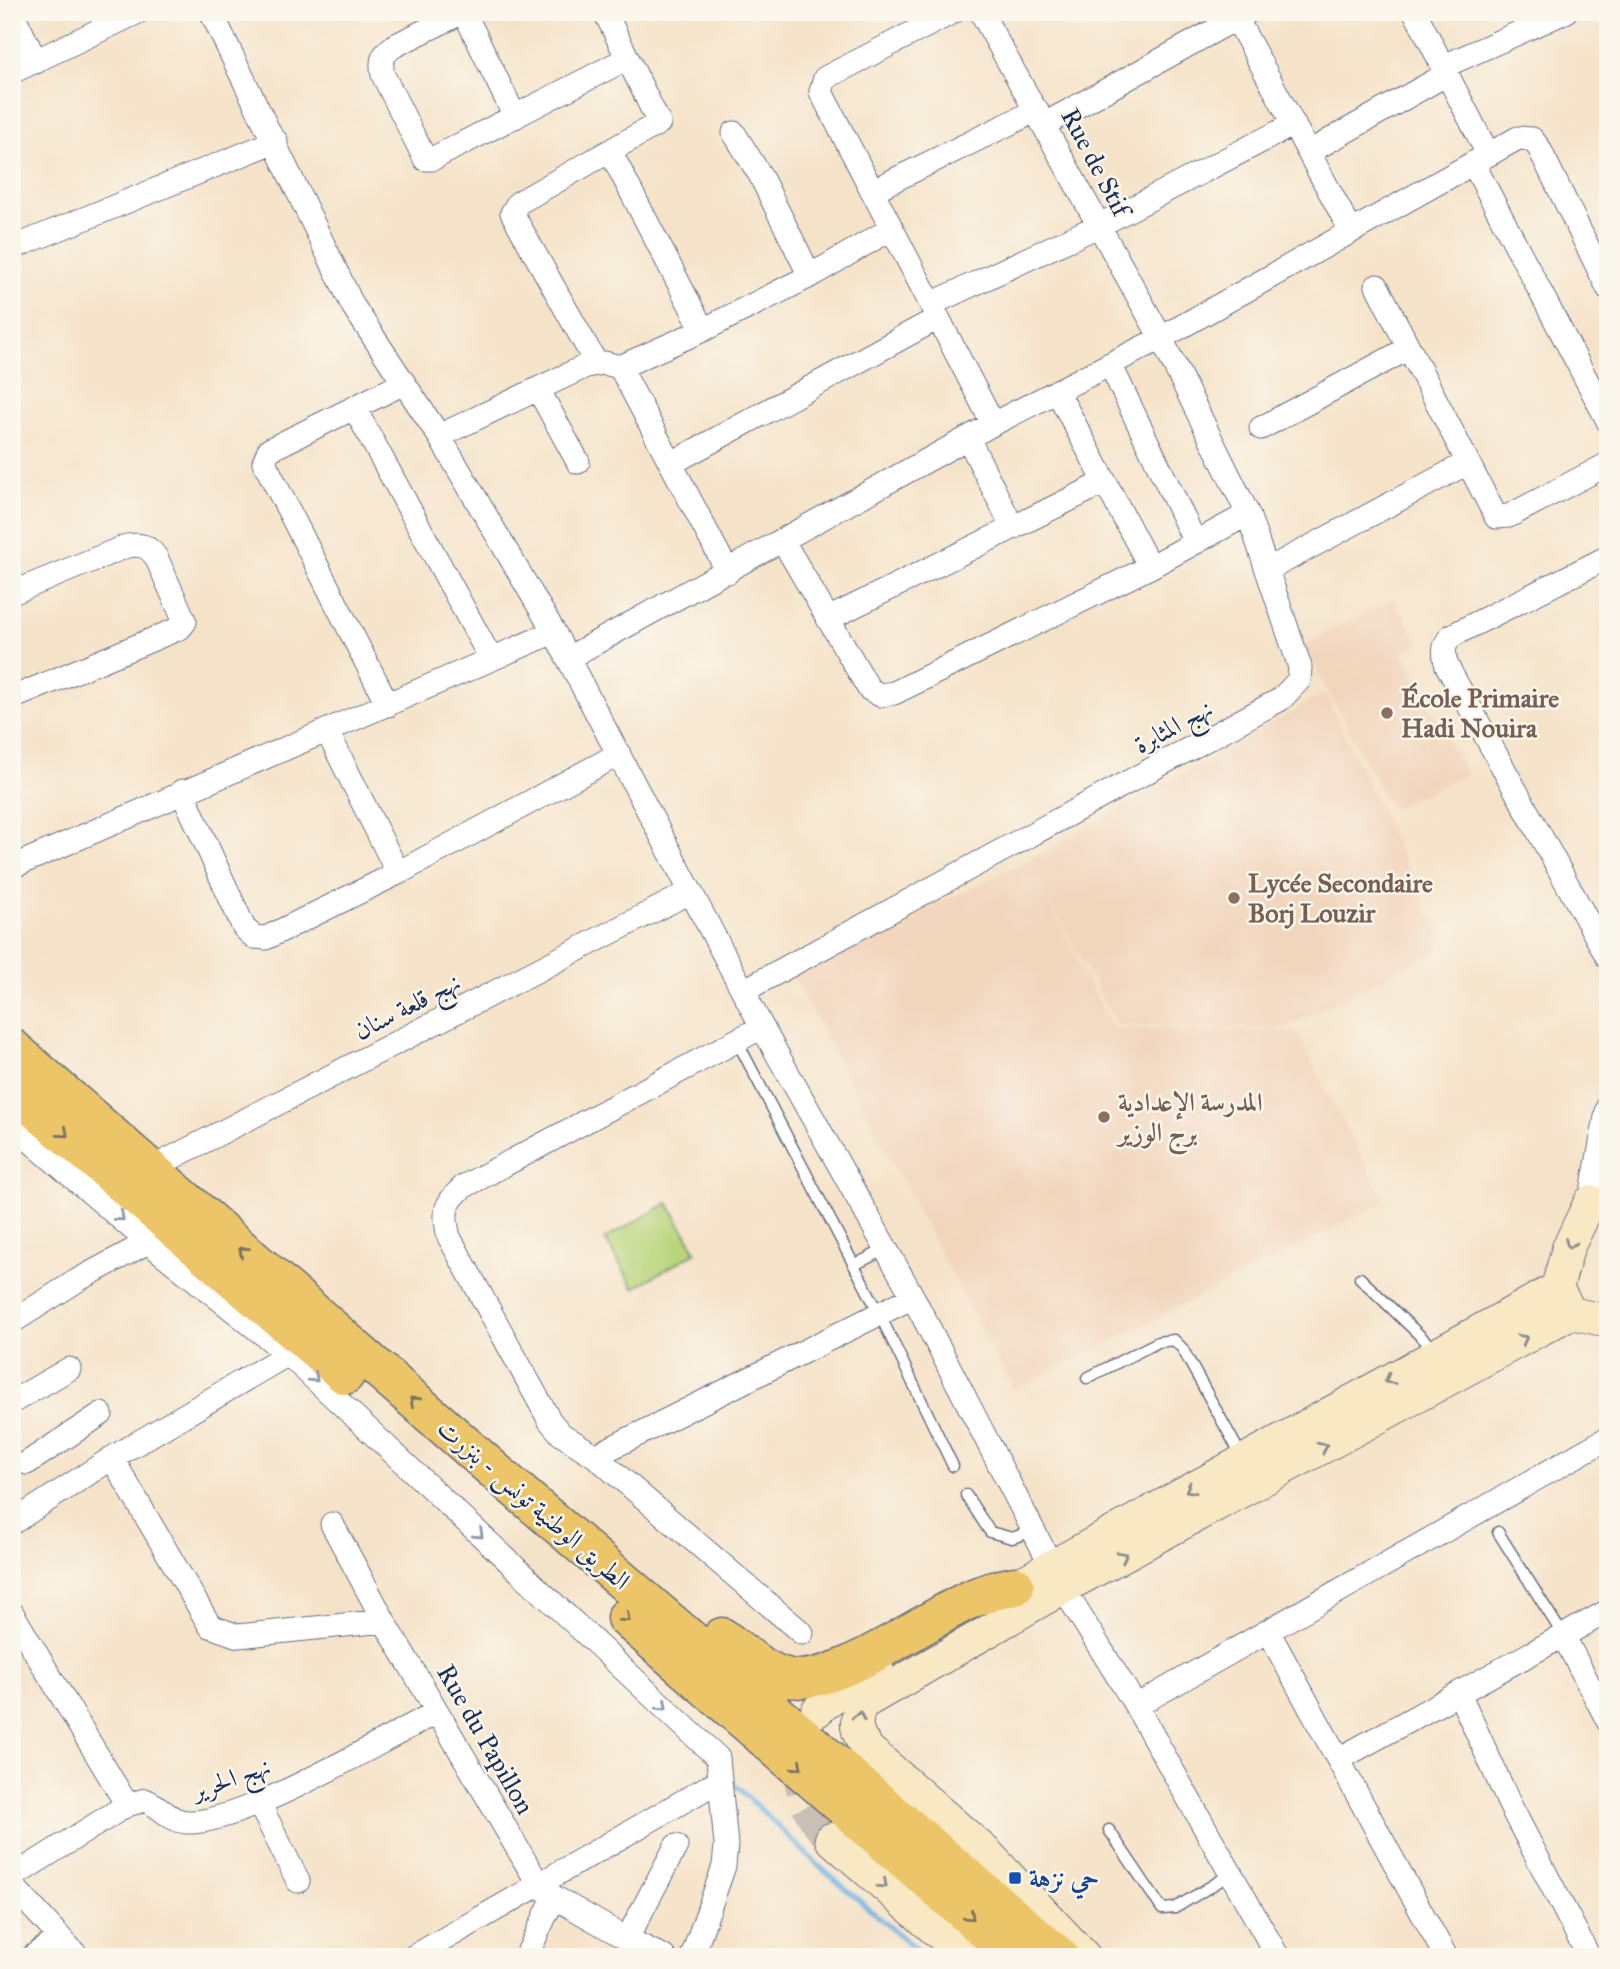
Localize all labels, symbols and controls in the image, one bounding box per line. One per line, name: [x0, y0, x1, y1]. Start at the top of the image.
street label: Rue de Stif: [1054, 102, 1140, 225]
place label: École Primaire Hadi Nouira: [1401, 682, 1559, 744]
street label: نهج المثابرة: [1128, 692, 1222, 767]
marker: École Primaire Hadi Nouira: [1379, 705, 1395, 721]
place label: Lycée Secondaire Borj Louzir: [1248, 867, 1433, 929]
marker: Lycée Secondaire Borj Louzir: [1226, 890, 1242, 906]
street label: نهج قلعة سنان: [348, 965, 469, 1054]
place label: المدرسة الإعدادية برج الوزير: [1115, 1086, 1263, 1155]
marker: المدرسة الإعدادية برج الوزير: [1096, 1109, 1112, 1125]
one-way arrow: [56, 1125, 69, 1137]
one-way arrow: [111, 1209, 124, 1221]
one-way arrow: [1564, 1237, 1578, 1249]
one-way arrow: [238, 1247, 251, 1259]
one-way arrow: [1516, 1334, 1528, 1347]
one-way arrow: [305, 1369, 318, 1382]
one-way arrow: [1384, 1372, 1396, 1385]
one-way arrow: [410, 1397, 423, 1409]
street label: الطريق الوطنية تونس - بنزرت: [430, 1412, 637, 1598]
one-way arrow: [1316, 1442, 1328, 1455]
one-way arrow: [1184, 1481, 1197, 1494]
one-way arrow: [471, 1525, 484, 1538]
one-way arrow: [1116, 1550, 1128, 1564]
one-way arrow: [617, 1610, 630, 1622]
street label: Rue du Papillon: [430, 1658, 542, 1820]
one-way arrow: [655, 1698, 668, 1710]
one-way arrow: [851, 1710, 866, 1722]
street label: نهج الحرير: [184, 1750, 277, 1815]
one-way arrow: [790, 1758, 803, 1770]
place label: حي نزهة: [1029, 1862, 1099, 1900]
marker: حي نزهة: [1007, 1870, 1023, 1886]
one-way arrow: [874, 1876, 887, 1888]
one-way arrow: [962, 1907, 975, 1920]

